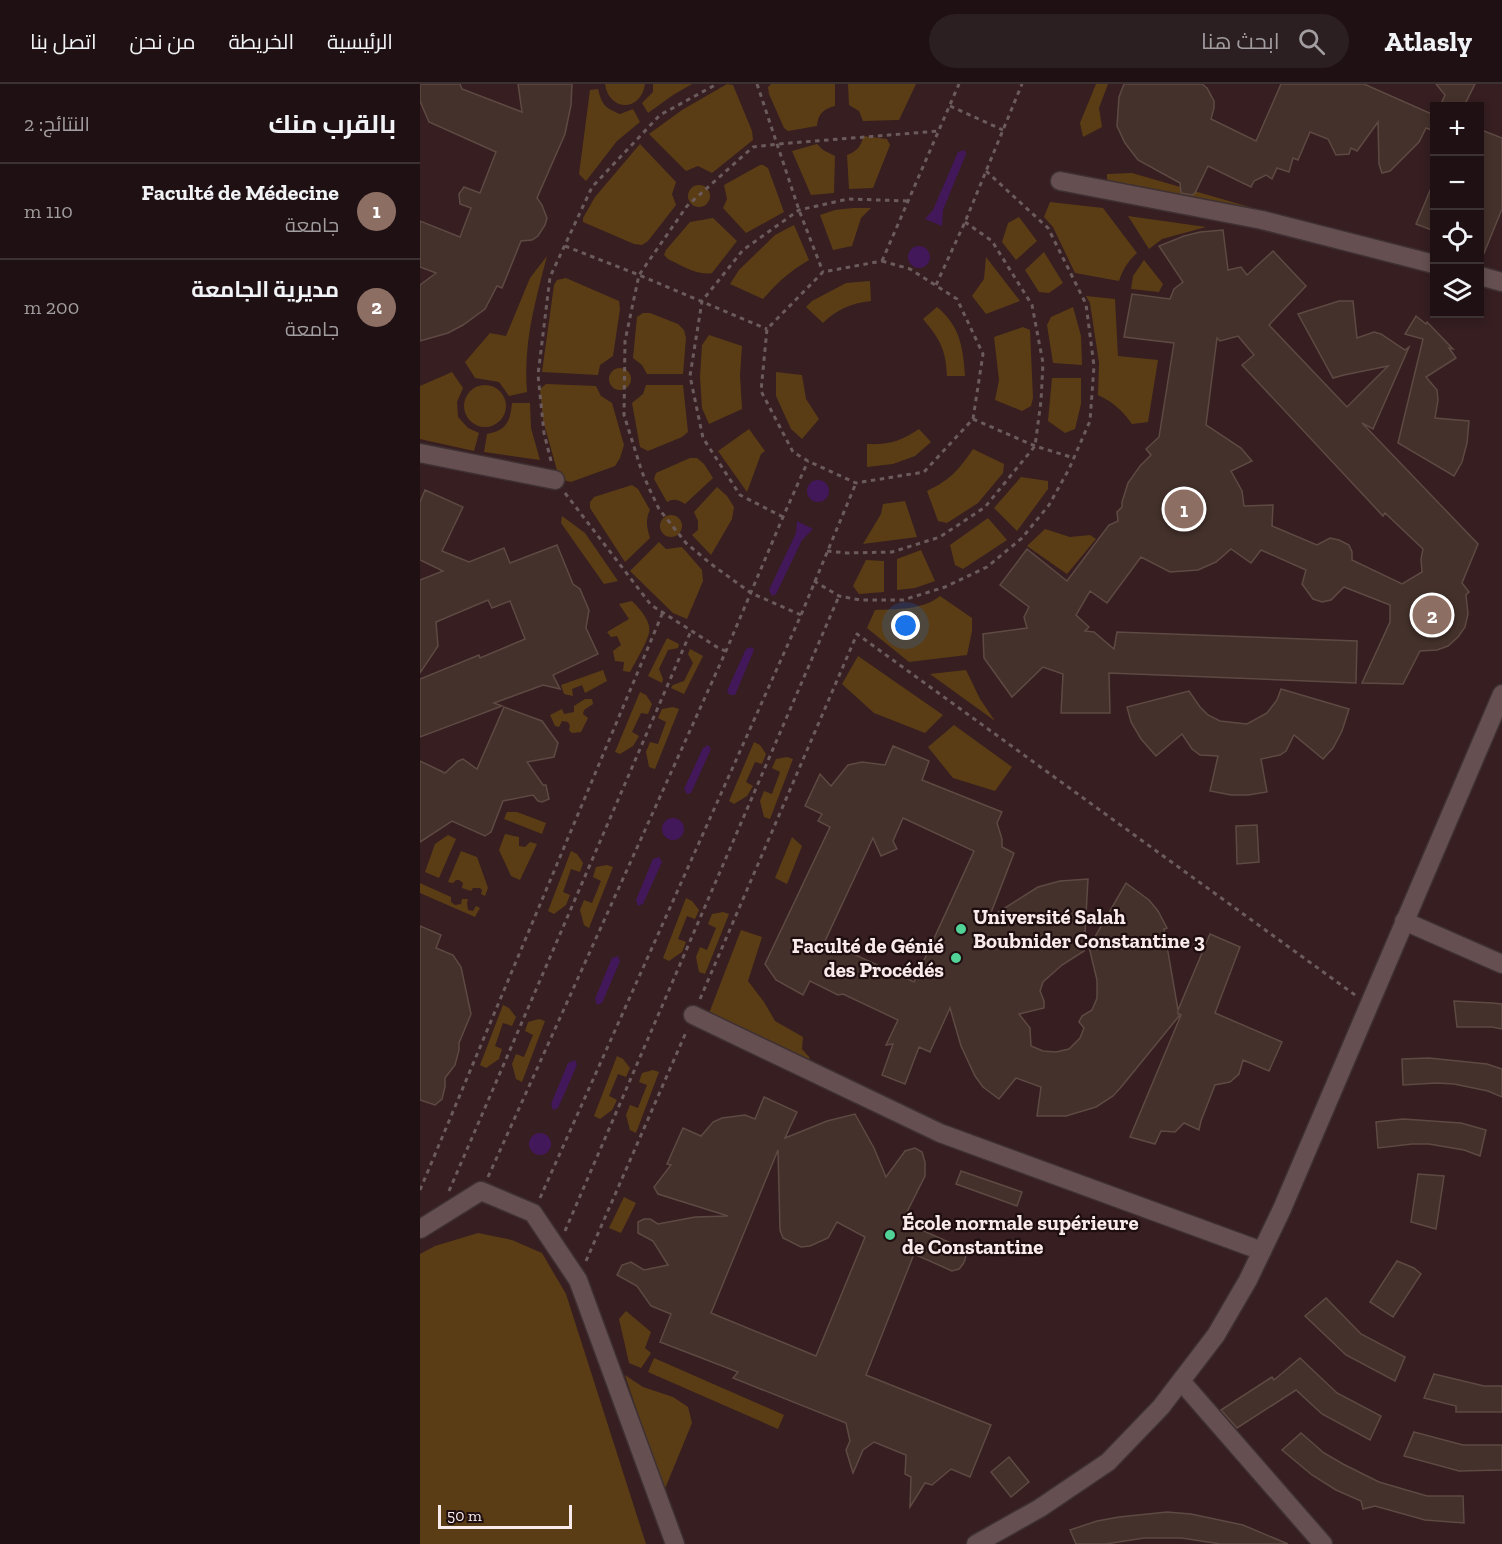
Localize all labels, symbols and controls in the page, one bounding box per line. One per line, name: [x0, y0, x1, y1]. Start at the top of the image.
search box: [929, 14, 1349, 68]
icon: search: [1295, 25, 1328, 58]
text: Atlasly: [1385, 25, 1472, 58]
text: ابحث هنا: [1201, 28, 1280, 55]
text: اتصل بنا: [30, 29, 97, 54]
text: من نحن: [130, 29, 195, 54]
text: الخريطة: [228, 29, 294, 54]
text: الرئيسية: [327, 29, 393, 54]
map controls: [1430, 102, 1484, 318]
button: +: [1430, 102, 1484, 156]
text: بالقرب منك: [268, 108, 396, 140]
text: النتائج: 2: [24, 112, 90, 136]
button: −: [1430, 156, 1484, 210]
text: Faculté de Médecine: [142, 179, 339, 206]
text: 110 m: [24, 199, 73, 223]
text: 1: [372, 199, 381, 223]
button: locate: [1430, 210, 1484, 264]
text: جامعة: [285, 213, 339, 237]
button: layers: [1430, 264, 1484, 318]
text: مديرية الجامعة: [191, 276, 339, 303]
text: 200 m: [24, 295, 79, 319]
text: 2: [371, 295, 382, 319]
text: جامعة: [285, 317, 339, 341]
pin: 1: [1164, 486, 1203, 532]
pin: 2: [1412, 592, 1452, 638]
your location: [891, 611, 920, 640]
place label: Université Salah Boubnider Constantine 3: [973, 904, 1205, 953]
marker: Université Salah Boubnider Constantine 3: [954, 922, 968, 936]
place label: Faculté de Génié des Procédés: [792, 933, 944, 982]
marker: Faculté de Génié des Procédés: [949, 951, 963, 965]
place label: École normale supérieure de Constantine: [902, 1210, 1139, 1259]
marker: École normale supérieure de Constantine: [883, 1228, 897, 1242]
scale bar: [438, 1502, 572, 1530]
text: 50 m: [447, 1506, 482, 1525]

